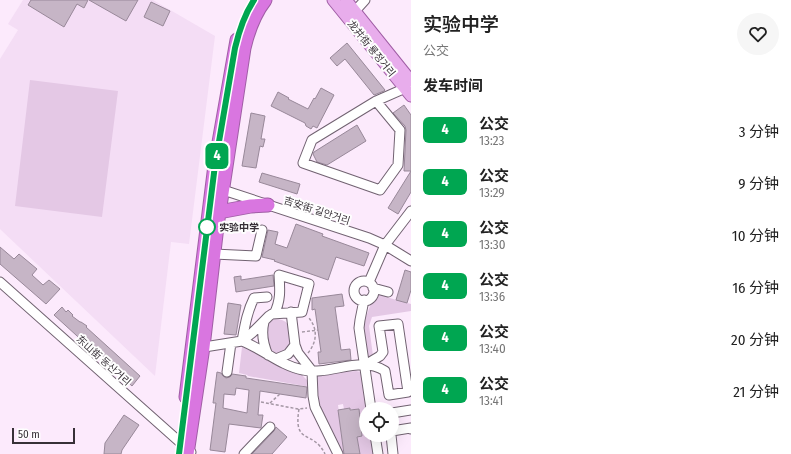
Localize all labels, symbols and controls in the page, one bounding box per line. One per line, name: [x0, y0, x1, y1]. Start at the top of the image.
text: 实验中学: [423, 13, 499, 36]
button: heart: [737, 13, 779, 55]
street label: 龙井街 룡정거리: [345, 18, 398, 79]
text: 公交: [423, 43, 449, 58]
text: 发车时间: [423, 77, 483, 95]
text: 公交: [479, 115, 509, 133]
text: 4: [441, 121, 449, 138]
text: 3 分钟: [739, 123, 779, 141]
text: 13:23: [479, 133, 504, 148]
line badge: 4: [204, 143, 230, 169]
text: 4: [213, 147, 221, 164]
text: 公交: [479, 167, 509, 185]
text: 4: [441, 173, 449, 190]
text: 9 分钟: [738, 175, 779, 193]
text: 13:29: [479, 185, 505, 200]
street label: 吉安街 길안거리: [282, 195, 351, 227]
marker: 实验中学: [198, 218, 216, 236]
text: 公交: [479, 219, 509, 237]
place label: 实验中学: [219, 222, 259, 234]
text: 4: [441, 225, 449, 242]
text: 10 分钟: [732, 227, 779, 245]
text: 13:30: [479, 237, 505, 252]
text: 公交: [479, 271, 509, 289]
text: 4: [441, 277, 449, 294]
text: 16 分钟: [732, 279, 779, 297]
text: 13:36: [479, 289, 505, 304]
text: 公交: [479, 323, 509, 341]
text: 4: [441, 329, 449, 346]
text: 20 分钟: [731, 331, 779, 349]
street label: 东山街 동산거리: [74, 333, 133, 388]
text: 13:40: [479, 341, 506, 356]
text: 公交: [479, 375, 509, 393]
text: 4: [441, 381, 449, 398]
text: 21 分钟: [733, 383, 779, 401]
text: 13:41: [479, 393, 503, 408]
map controls: [359, 402, 399, 442]
button: locate: [359, 402, 399, 442]
scale bar: [12, 426, 75, 445]
text: 50 m: [18, 428, 40, 441]

